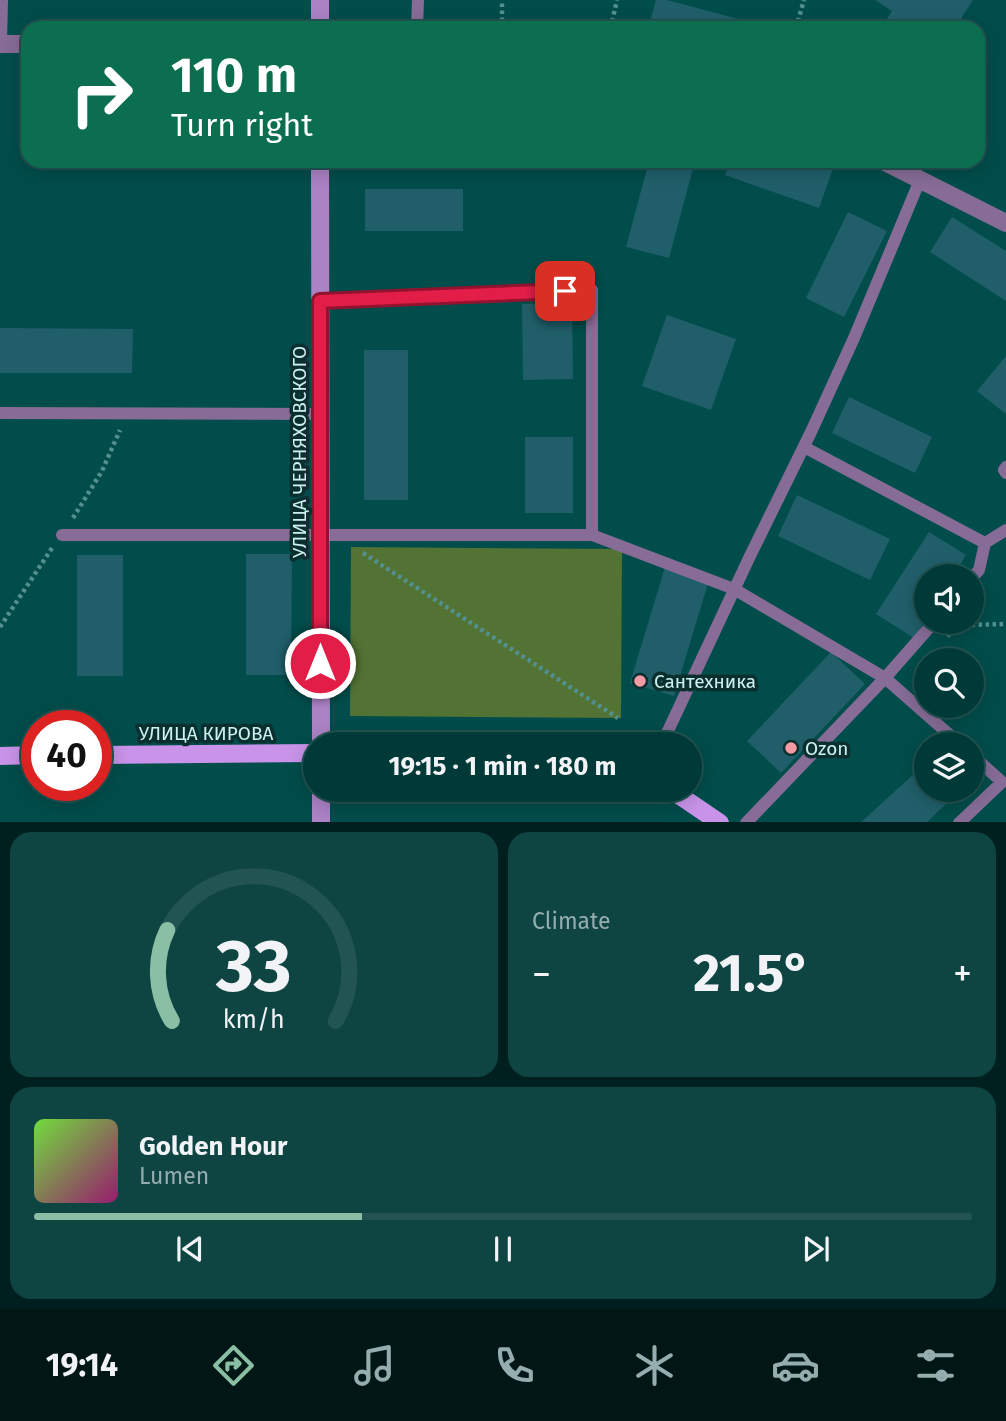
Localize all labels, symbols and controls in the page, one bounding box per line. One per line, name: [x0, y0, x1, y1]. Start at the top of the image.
text: 110 m: [171, 46, 297, 105]
icon: right: [56, 49, 147, 140]
text: Turn right: [171, 106, 313, 144]
pin: [535, 261, 595, 321]
icon: arrive: [546, 272, 584, 310]
street label: УЛИЦА ЧЕРНЯХОВСКОГО: [288, 346, 311, 558]
map controls: [914, 564, 984, 802]
button: sound: [914, 564, 984, 634]
position arrow: [283, 626, 357, 700]
button: search: [914, 648, 984, 718]
place label: Сантехника: [654, 670, 756, 693]
marker: Сантехника: [632, 673, 648, 689]
speed limit sign: 40: [21, 710, 112, 801]
street label: УЛИЦА КИРОВА: [139, 722, 273, 745]
button: layers: [914, 732, 984, 802]
place label: Ozon: [805, 737, 848, 760]
marker: Ozon: [783, 740, 799, 756]
text: 19:15 · 1 min · 180 m: [388, 751, 617, 782]
text: Climate: [532, 907, 611, 935]
text: 33: [215, 923, 292, 1010]
text: 21.5°: [693, 942, 811, 1005]
text: −: [532, 951, 551, 997]
text: +: [953, 951, 972, 997]
text: km/h: [223, 1004, 285, 1034]
text: Golden Hour: [139, 1131, 287, 1162]
text: Lumen: [139, 1162, 209, 1190]
icon: previous: [171, 1230, 209, 1268]
icon: pause: [484, 1230, 522, 1268]
icon: next: [797, 1230, 835, 1268]
icon: directions: [209, 1341, 258, 1390]
icon: music: [350, 1341, 399, 1390]
icon: phone: [490, 1341, 539, 1390]
icon: climate: [630, 1341, 679, 1390]
icon: car: [771, 1341, 820, 1390]
icon: filters: [911, 1341, 960, 1390]
text: 19:14: [46, 1346, 118, 1384]

